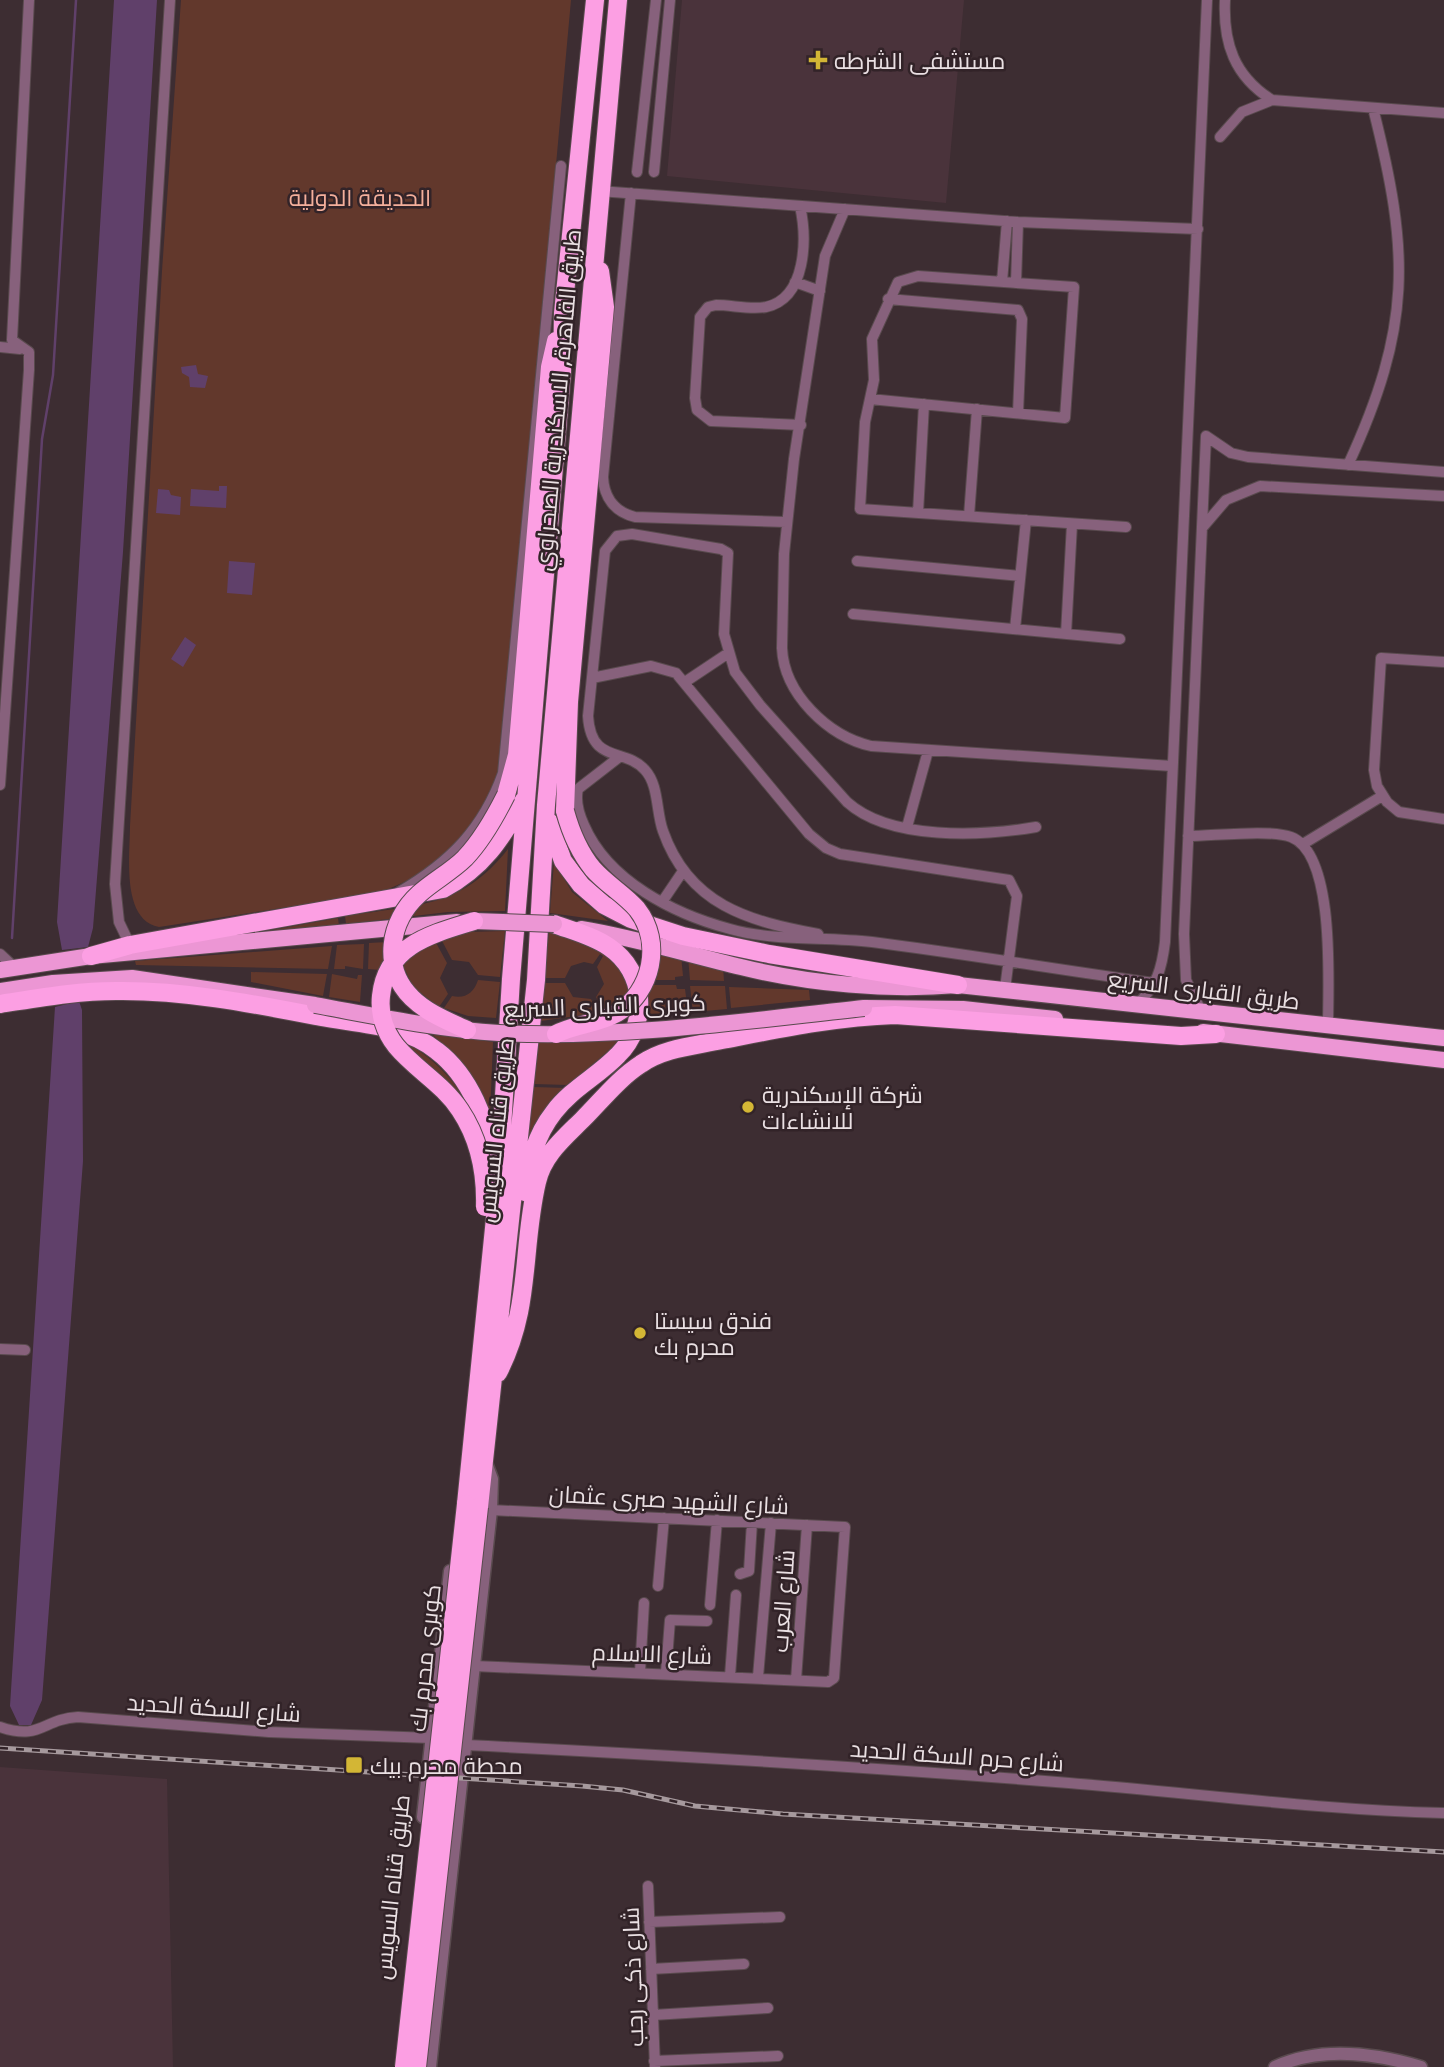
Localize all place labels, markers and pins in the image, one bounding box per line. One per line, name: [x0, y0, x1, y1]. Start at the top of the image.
place label: مستشفى الشرطه: [834, 44, 1005, 76]
marker: مستشفى الشرطه: [808, 50, 828, 70]
place label: شركة الإسكندرية للانشاءات: [762, 1078, 923, 1136]
marker: شركة الإسكندرية للانشاءات: [740, 1099, 756, 1115]
place label: فندق سيستا محرم بك: [654, 1304, 772, 1363]
marker: فندق سيستا محرم بك: [632, 1325, 648, 1341]
place label: محطة محرم بيك: [370, 1749, 523, 1782]
marker: محطة محرم بيك: [344, 1755, 364, 1775]

